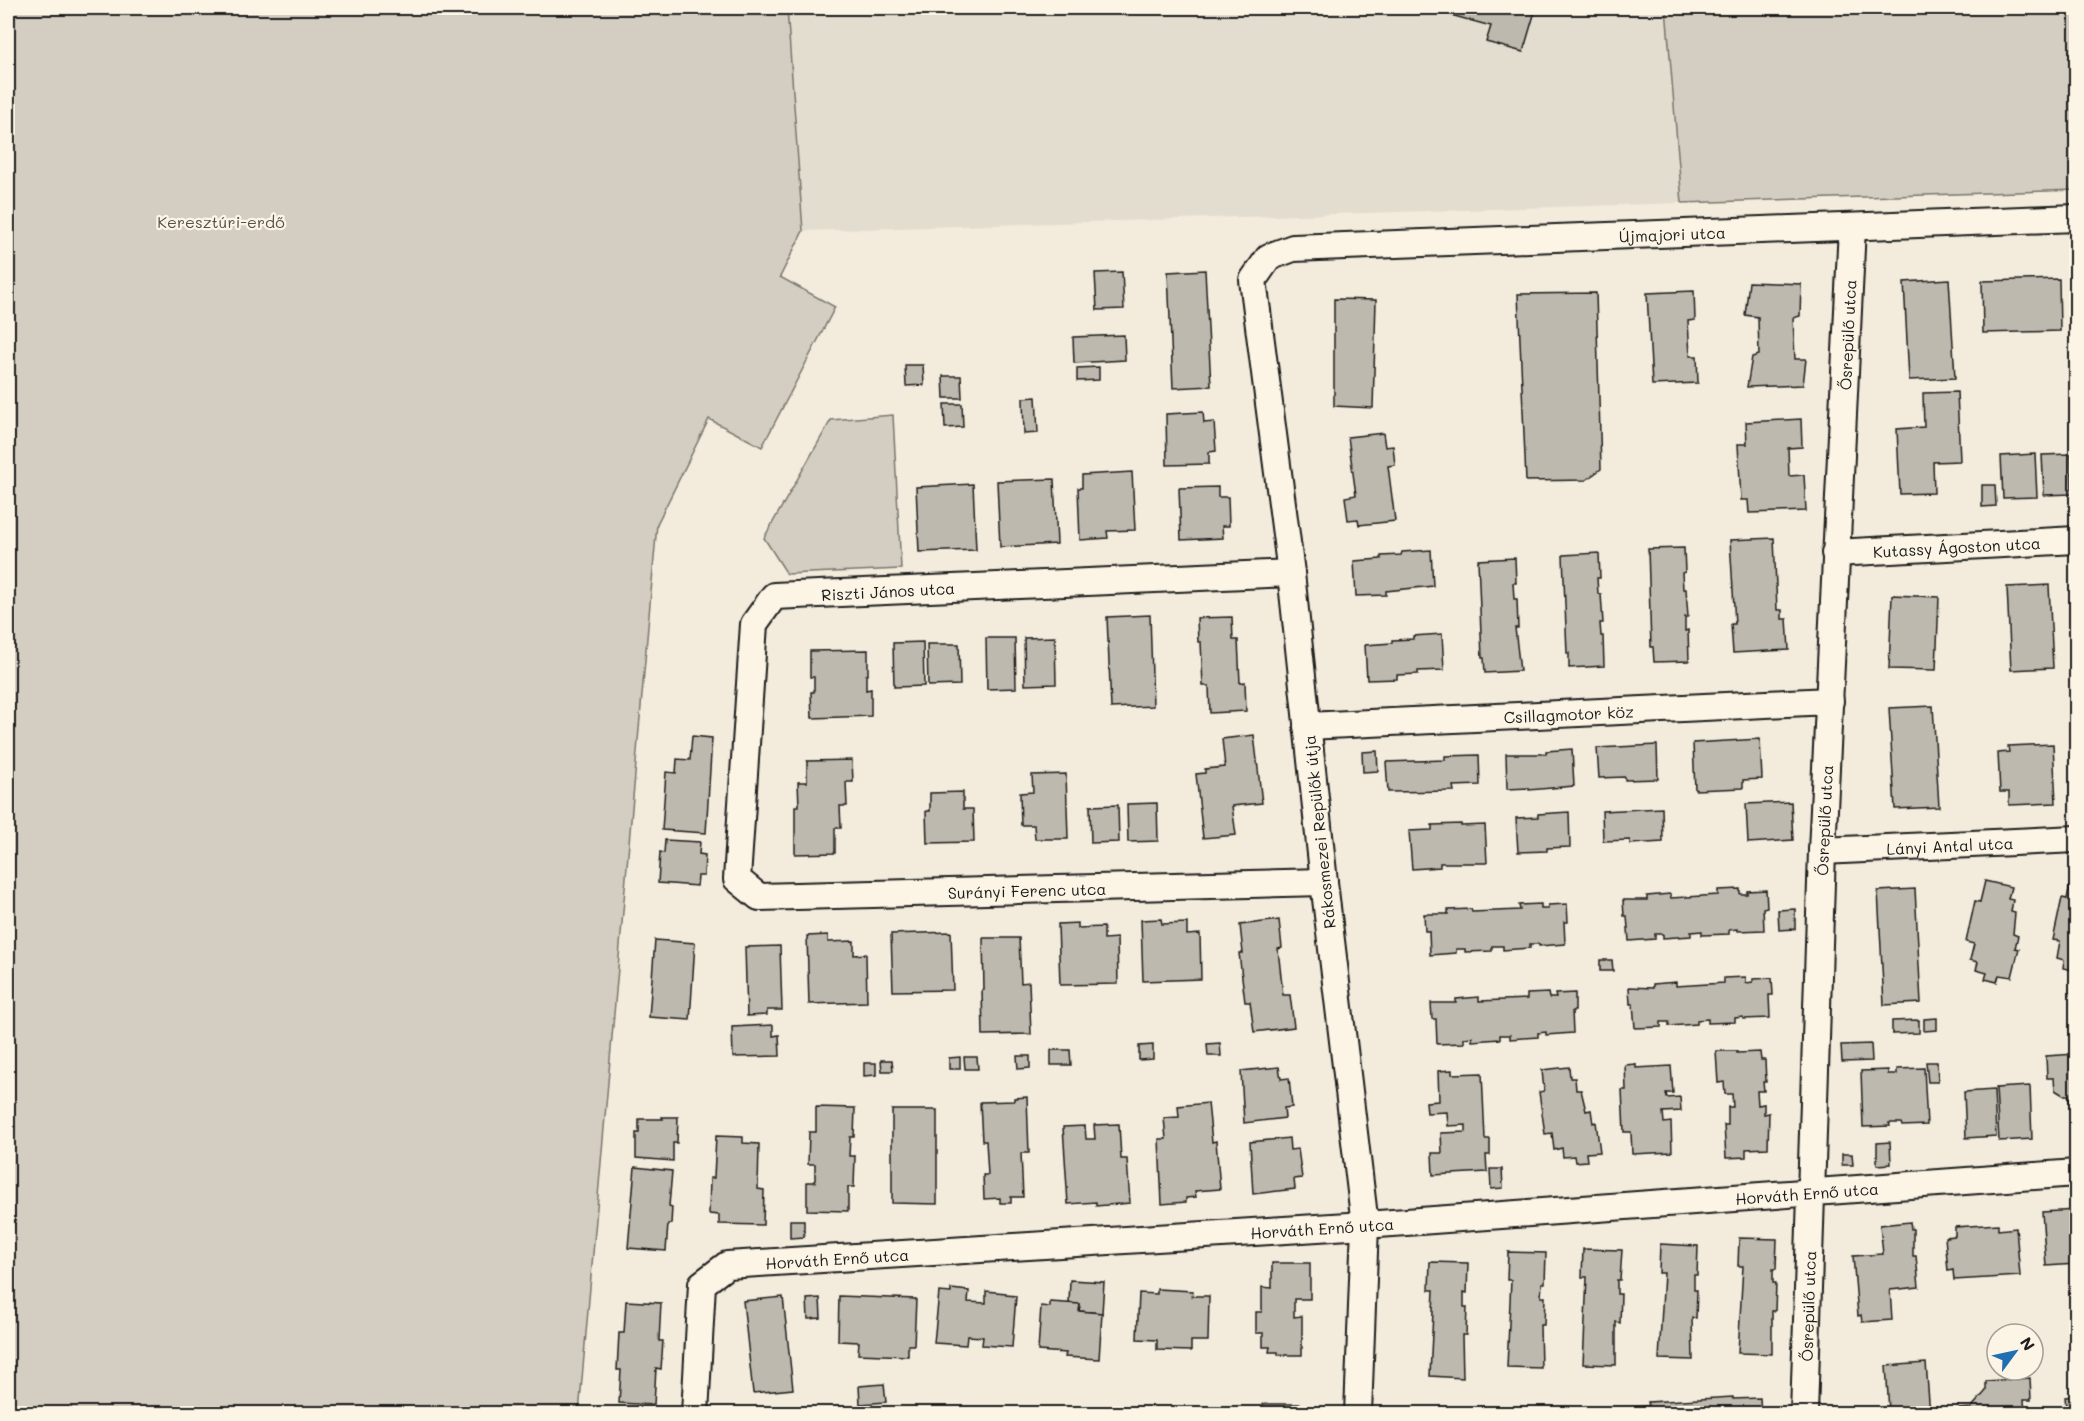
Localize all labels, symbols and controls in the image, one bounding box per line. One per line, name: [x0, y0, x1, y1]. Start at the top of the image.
park label: Keresztúri-erdő: [157, 211, 285, 232]
street label: Újmajori utca: [1618, 221, 1726, 246]
street label: Ősrepülő utca: [1834, 279, 1860, 391]
street label: Kutassy Ágoston utca: [1872, 531, 2041, 561]
street label: Riszti János utca: [821, 577, 956, 605]
street label: Csillagmotor köz: [1503, 700, 1634, 727]
street label: Rákosmezei Repülők útja: [1298, 734, 1340, 930]
street label: Ősrepülő utca: [1811, 764, 1837, 876]
street label: Lányi Antal utca: [1886, 831, 2014, 858]
street label: Surányi Ferenc utca: [947, 877, 1107, 902]
street label: Horváth Ernő utca: [1734, 1177, 1880, 1208]
street label: Horváth Ernő utca: [1250, 1212, 1395, 1243]
street label: Horváth Ernő utca: [765, 1243, 910, 1273]
street label: Ősrepülő utca: [1795, 1250, 1820, 1362]
north arrow: [1985, 1322, 2045, 1382]
text: N: [2016, 1333, 2040, 1354]

